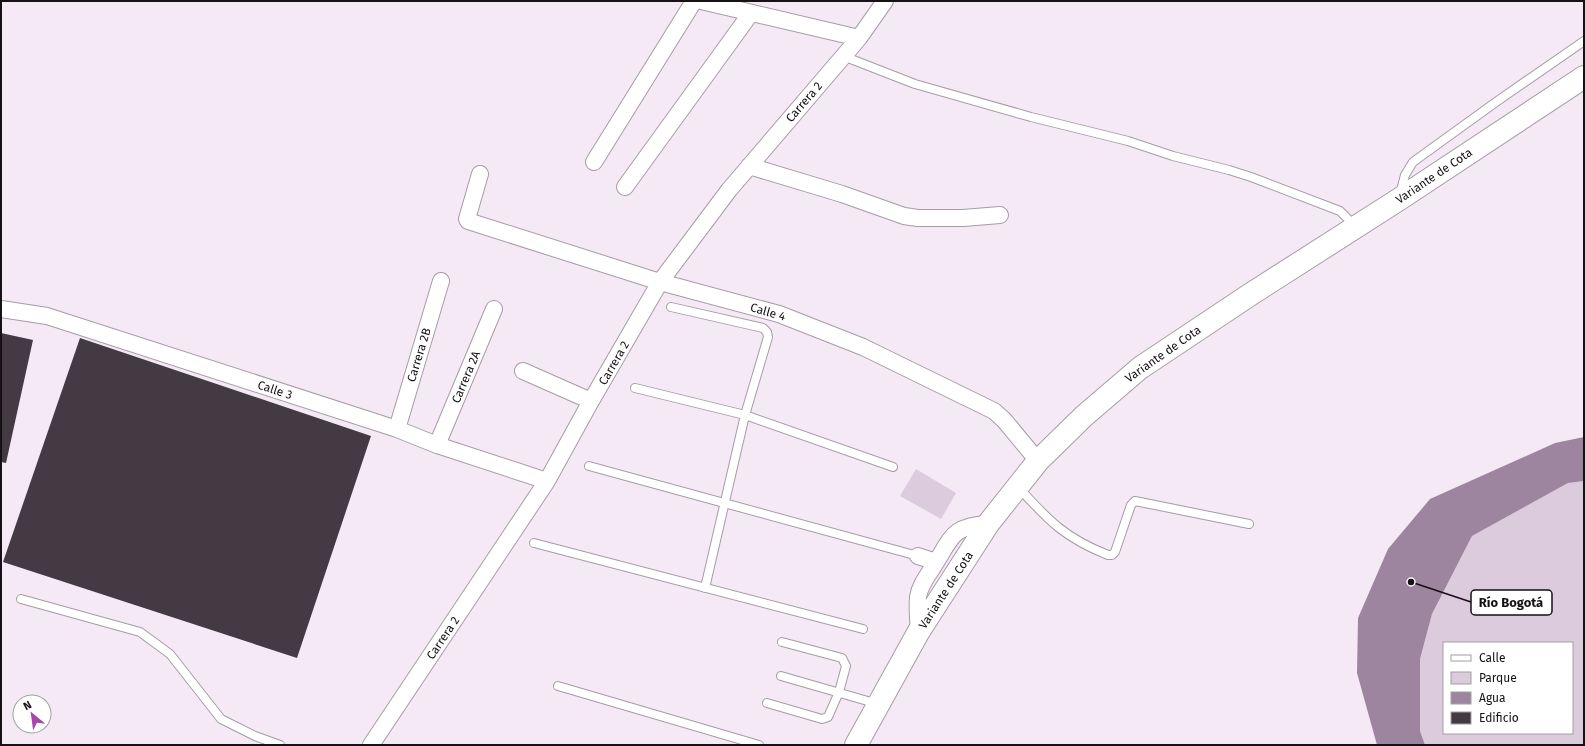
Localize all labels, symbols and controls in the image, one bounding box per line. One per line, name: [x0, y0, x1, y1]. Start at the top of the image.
street label: Carrera 2: [783, 79, 825, 125]
street label: Variante de Cota: [1393, 145, 1475, 207]
street label: Calle 4: [749, 300, 788, 324]
street label: Variante de Cota: [1122, 323, 1204, 385]
street label: Carrera 2B: [404, 326, 434, 384]
street label: Carrera 2: [596, 338, 632, 387]
street label: Carrera 2A: [449, 349, 483, 405]
street label: Calle 3: [256, 378, 294, 402]
street label: Variante de Cota: [916, 549, 976, 631]
callout: Río Bogotá: [1471, 590, 1552, 615]
text: Río Bogotá: [1479, 595, 1543, 610]
street label: Carrera 2: [424, 614, 462, 662]
legend: [1443, 642, 1573, 734]
text: Calle: [1479, 651, 1506, 665]
text: Parque: [1479, 671, 1517, 685]
text: Agua: [1479, 691, 1506, 705]
north arrow: [12, 694, 52, 734]
text: N: [21, 698, 34, 713]
text: Edificio: [1479, 711, 1519, 725]

